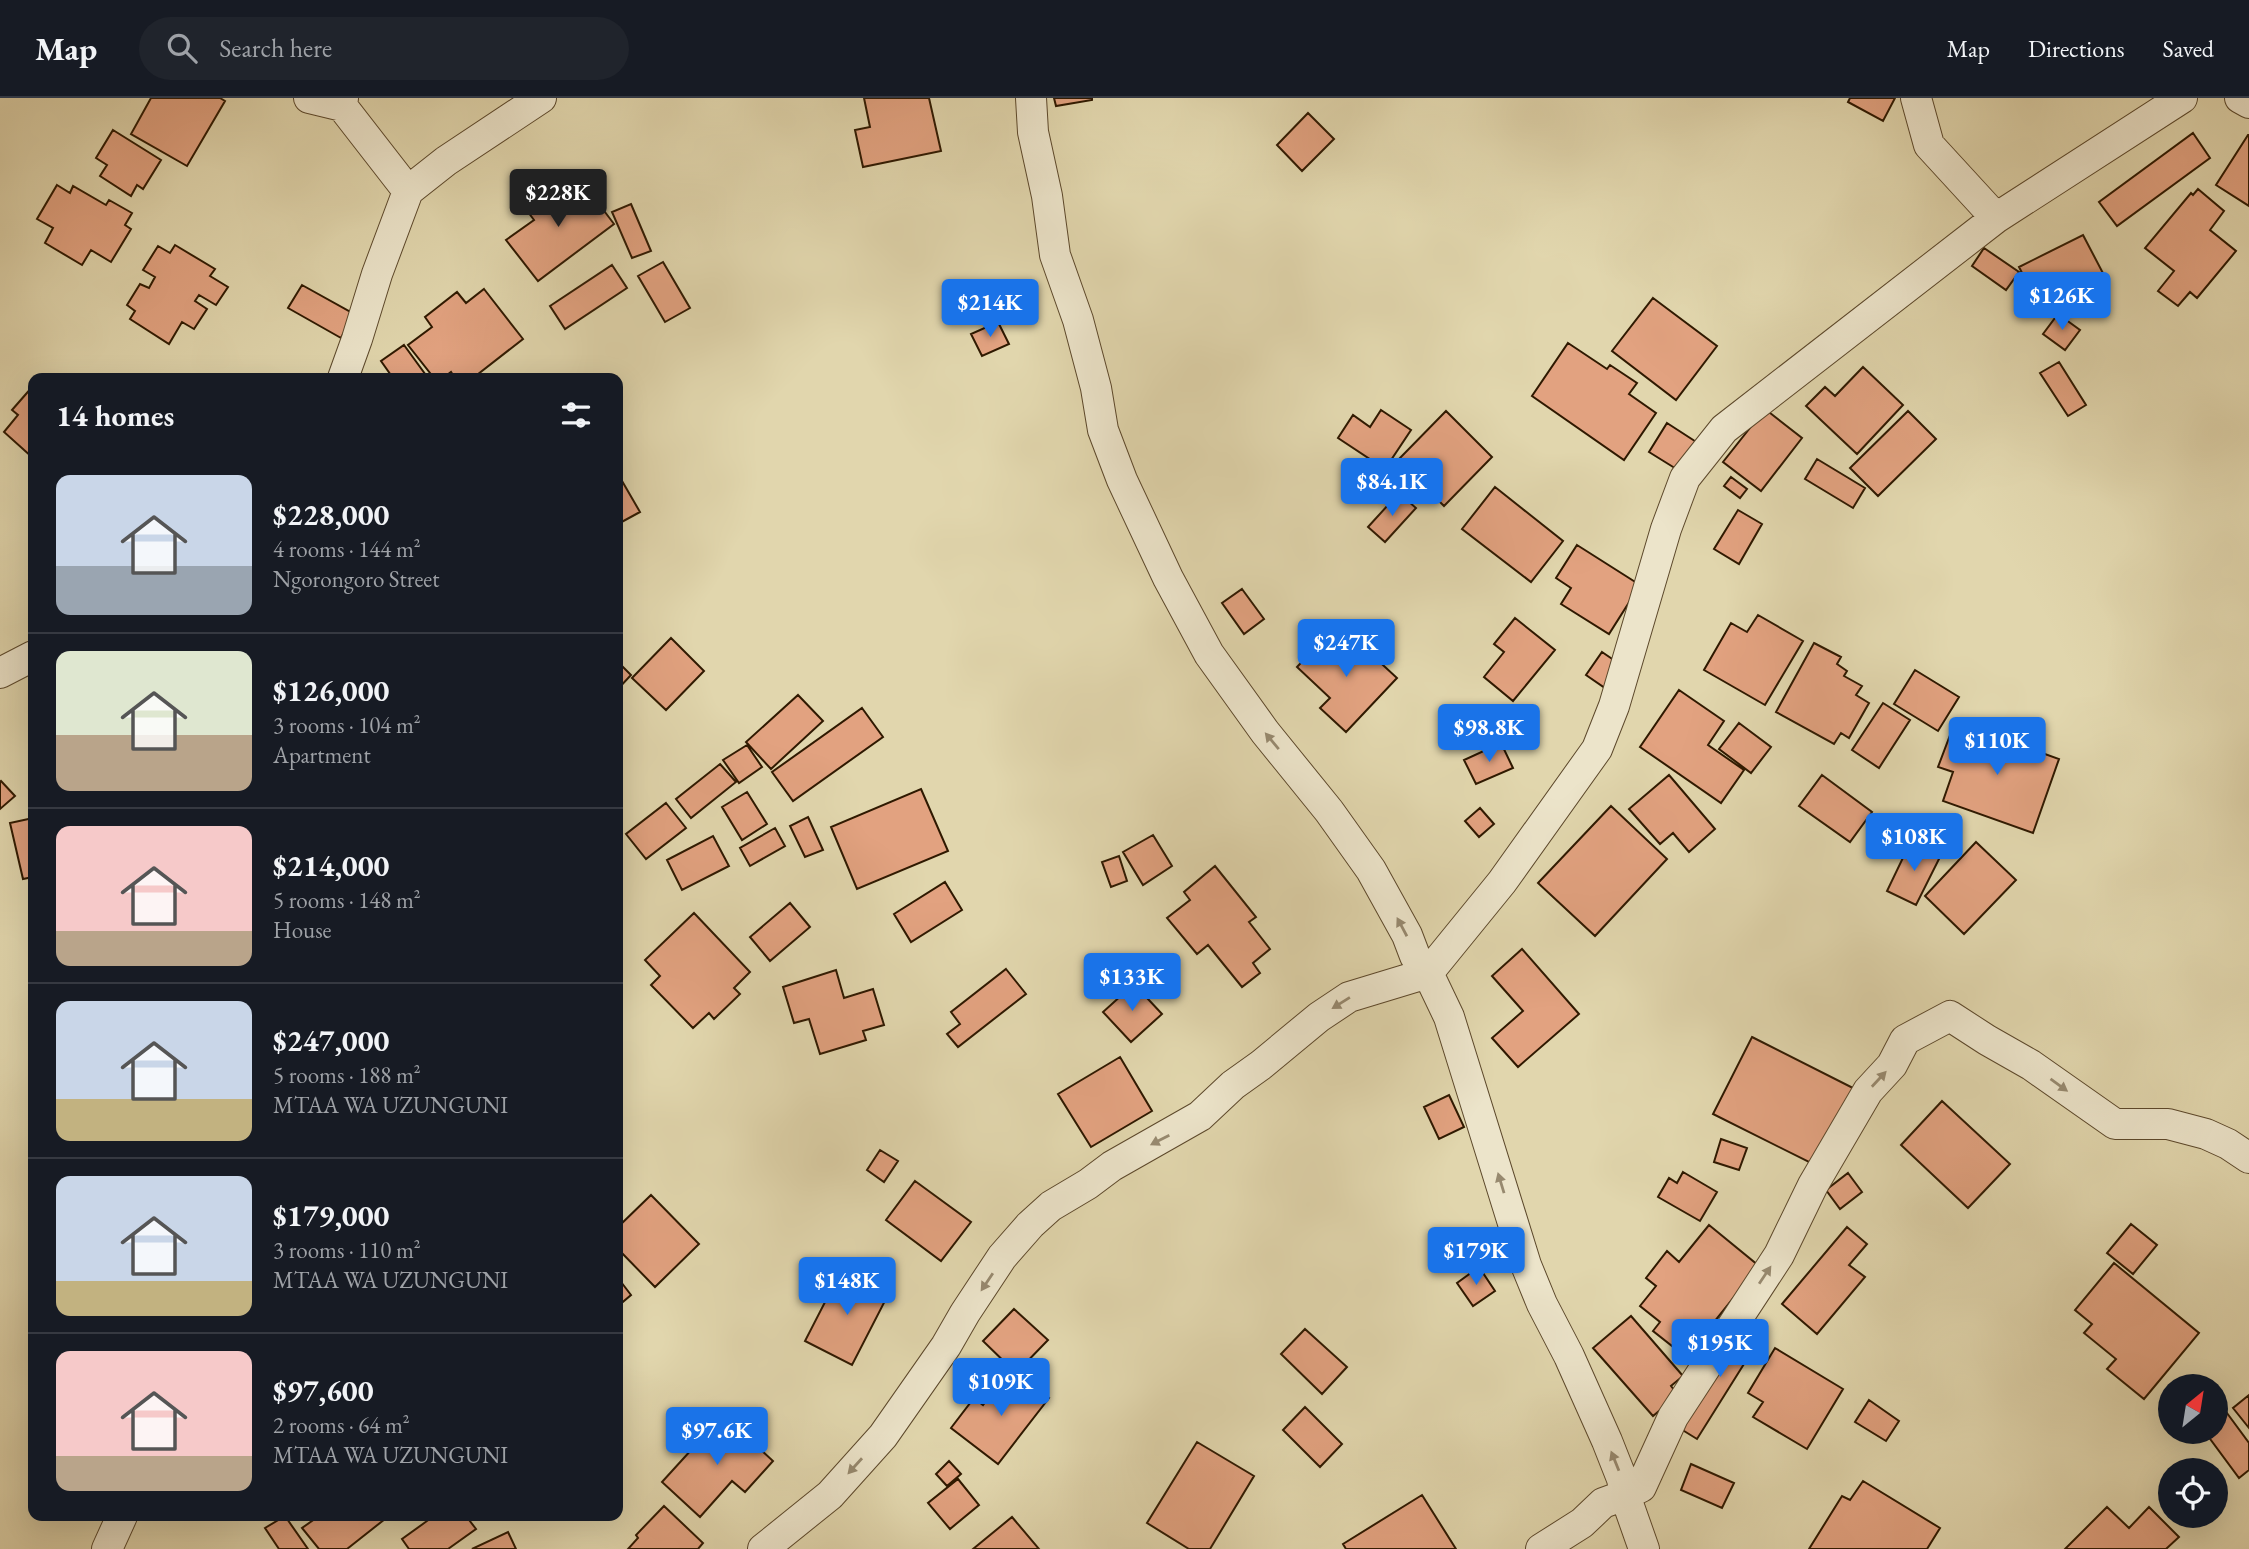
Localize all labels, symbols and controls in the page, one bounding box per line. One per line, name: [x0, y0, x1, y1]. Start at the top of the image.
search box: [139, 17, 629, 80]
text: Map: [35, 27, 97, 70]
icon: search: [163, 29, 201, 67]
text: Search here: [219, 31, 332, 65]
text: Map: [1947, 33, 1990, 64]
text: Directions: [2028, 33, 2125, 64]
text: Saved: [2163, 33, 2214, 64]
pin: $228K: [509, 170, 607, 229]
text: $228K: [526, 177, 590, 207]
pin: $126K: [2013, 272, 2111, 332]
pin: $214K: [941, 280, 1039, 339]
text: $126K: [2030, 280, 2094, 310]
text: $214K: [958, 287, 1022, 317]
text: 14 homes: [56, 396, 174, 435]
icon: filters: [557, 396, 595, 434]
pin: $84.1K: [1335, 458, 1449, 518]
text: $84.1K: [1357, 466, 1427, 496]
text: $228,000: [273, 495, 389, 534]
icon: home: [112, 503, 196, 587]
text: 4 rooms · 144 m²: [273, 534, 421, 564]
text: Ngorongoro Street: [273, 564, 439, 594]
pin: $247K: [1297, 620, 1395, 679]
text: $247K: [1314, 627, 1378, 657]
text: $126,000: [273, 671, 389, 710]
icon: home: [112, 679, 196, 763]
pin: $98.8K: [1432, 704, 1546, 764]
text: 3 rooms · 104 m²: [273, 710, 421, 740]
text: $98.8K: [1454, 712, 1524, 742]
pin: $110K: [1948, 718, 2046, 777]
text: $110K: [1965, 725, 2029, 755]
one-way arrow: [1265, 732, 1280, 749]
text: Apartment: [273, 740, 371, 770]
pin: $108K: [1865, 814, 1963, 873]
text: $108K: [1882, 821, 1946, 851]
text: $214,000: [273, 846, 389, 885]
icon: home: [112, 854, 196, 938]
text: 5 rooms · 148 m²: [273, 885, 421, 915]
text: House: [273, 915, 332, 945]
one-way arrow: [1396, 917, 1408, 937]
pin: $133K: [1083, 954, 1181, 1013]
text: $133K: [1100, 961, 1164, 991]
one-way arrow: [1331, 996, 1350, 1009]
text: $247,000: [273, 1021, 389, 1060]
icon: home: [112, 1029, 196, 1113]
text: 5 rooms · 188 m²: [273, 1060, 421, 1090]
one-way arrow: [1871, 1071, 1887, 1088]
one-way arrow: [2050, 1078, 2068, 1092]
text: MTAA WA UZUNGUNI: [273, 1090, 508, 1120]
one-way arrow: [1150, 1134, 1170, 1145]
one-way arrow: [1496, 1173, 1506, 1194]
text: $179,000: [273, 1196, 389, 1235]
icon: home: [112, 1204, 196, 1288]
pin: $179K: [1427, 1228, 1525, 1287]
text: 3 rooms · 110 m²: [273, 1235, 421, 1265]
text: $179K: [1444, 1235, 1508, 1265]
pin: $148K: [798, 1258, 896, 1317]
text: MTAA WA UZUNGUNI: [273, 1265, 508, 1295]
text: $148K: [815, 1265, 879, 1295]
one-way arrow: [1758, 1266, 1772, 1284]
one-way arrow: [981, 1272, 994, 1291]
pin: $195K: [1671, 1320, 1769, 1379]
text: $195K: [1688, 1327, 1752, 1357]
pin: $109K: [952, 1358, 1050, 1418]
text: $109K: [969, 1366, 1033, 1396]
text: $97,600: [273, 1371, 374, 1410]
north arrow: [2158, 1374, 2228, 1444]
map controls: [2158, 1374, 2228, 1528]
icon: home: [112, 1379, 196, 1463]
pin: $97.6K: [660, 1408, 774, 1467]
text: 2 rooms · 64 m²: [273, 1410, 410, 1440]
text: $97.6K: [682, 1415, 752, 1445]
text: MTAA WA UZUNGUNI: [273, 1440, 508, 1470]
one-way arrow: [1609, 1451, 1620, 1472]
one-way arrow: [848, 1458, 864, 1475]
button: locate: [2158, 1458, 2228, 1528]

